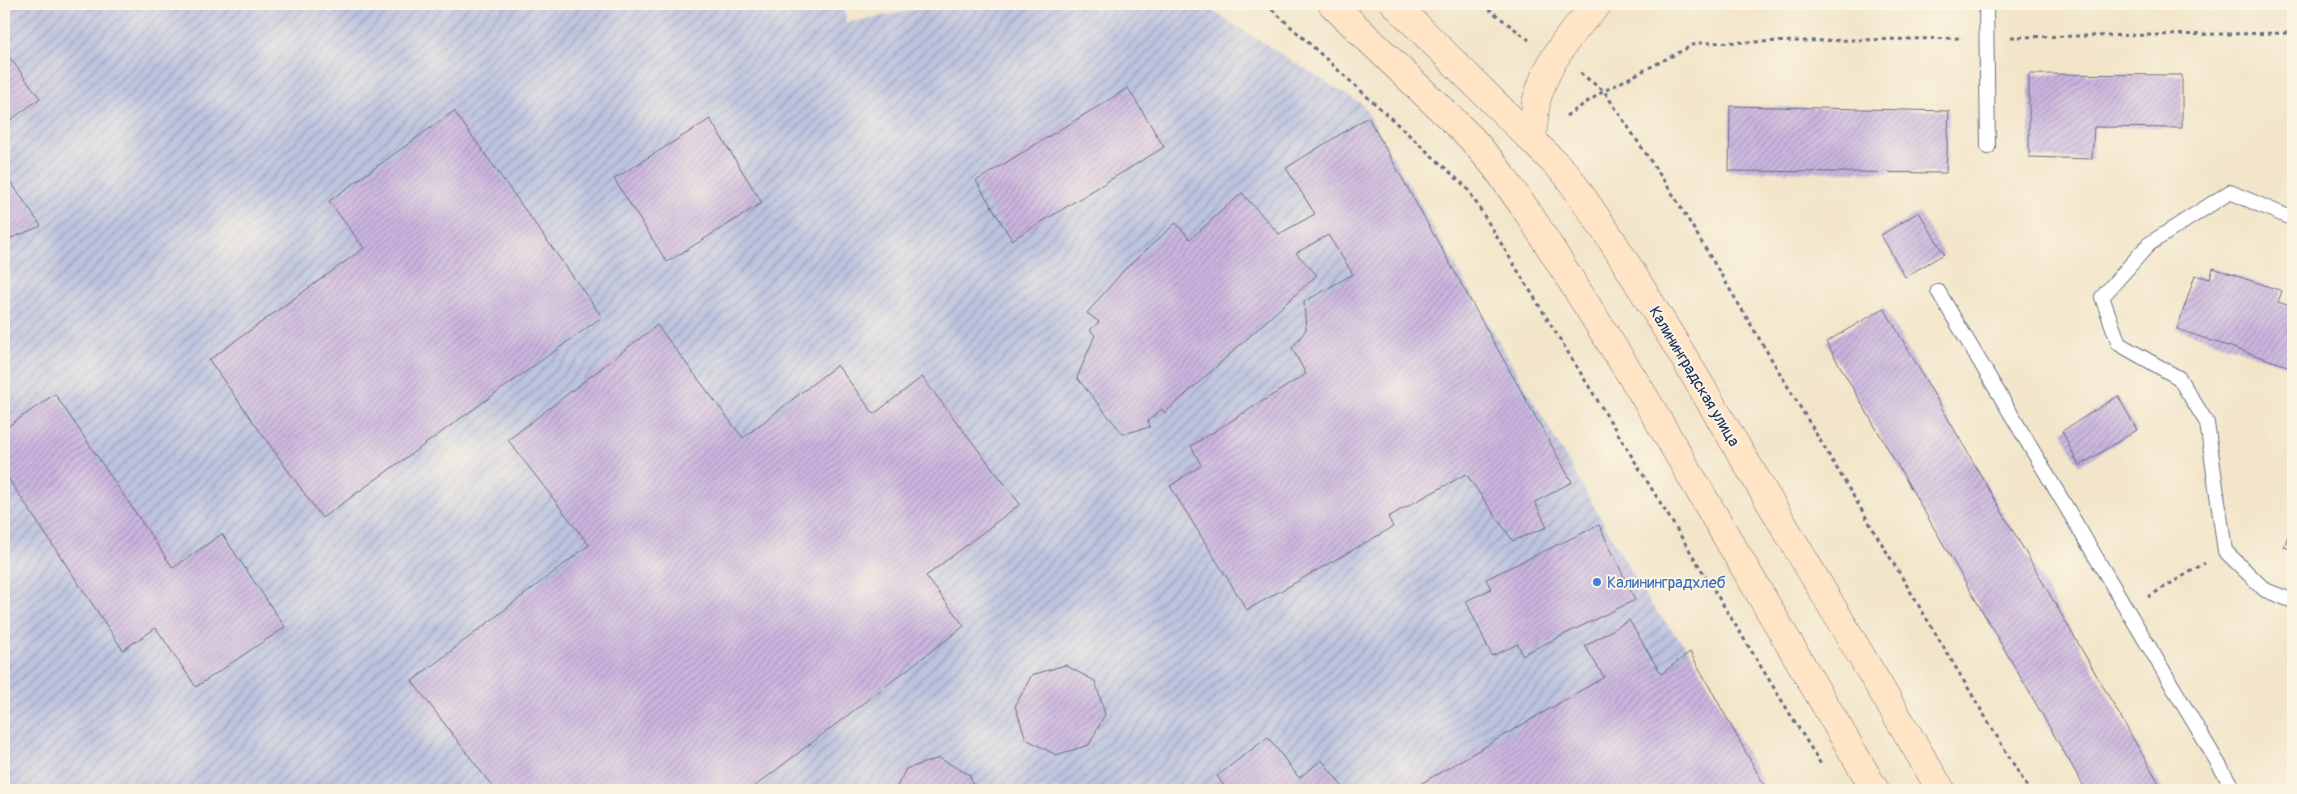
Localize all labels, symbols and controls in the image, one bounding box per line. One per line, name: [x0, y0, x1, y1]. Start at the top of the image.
street label: Калининградская улица: [1644, 303, 1744, 450]
place label: Калининградхлеб: [1607, 573, 1726, 593]
marker: Калининградхлеб: [1591, 576, 1603, 588]

